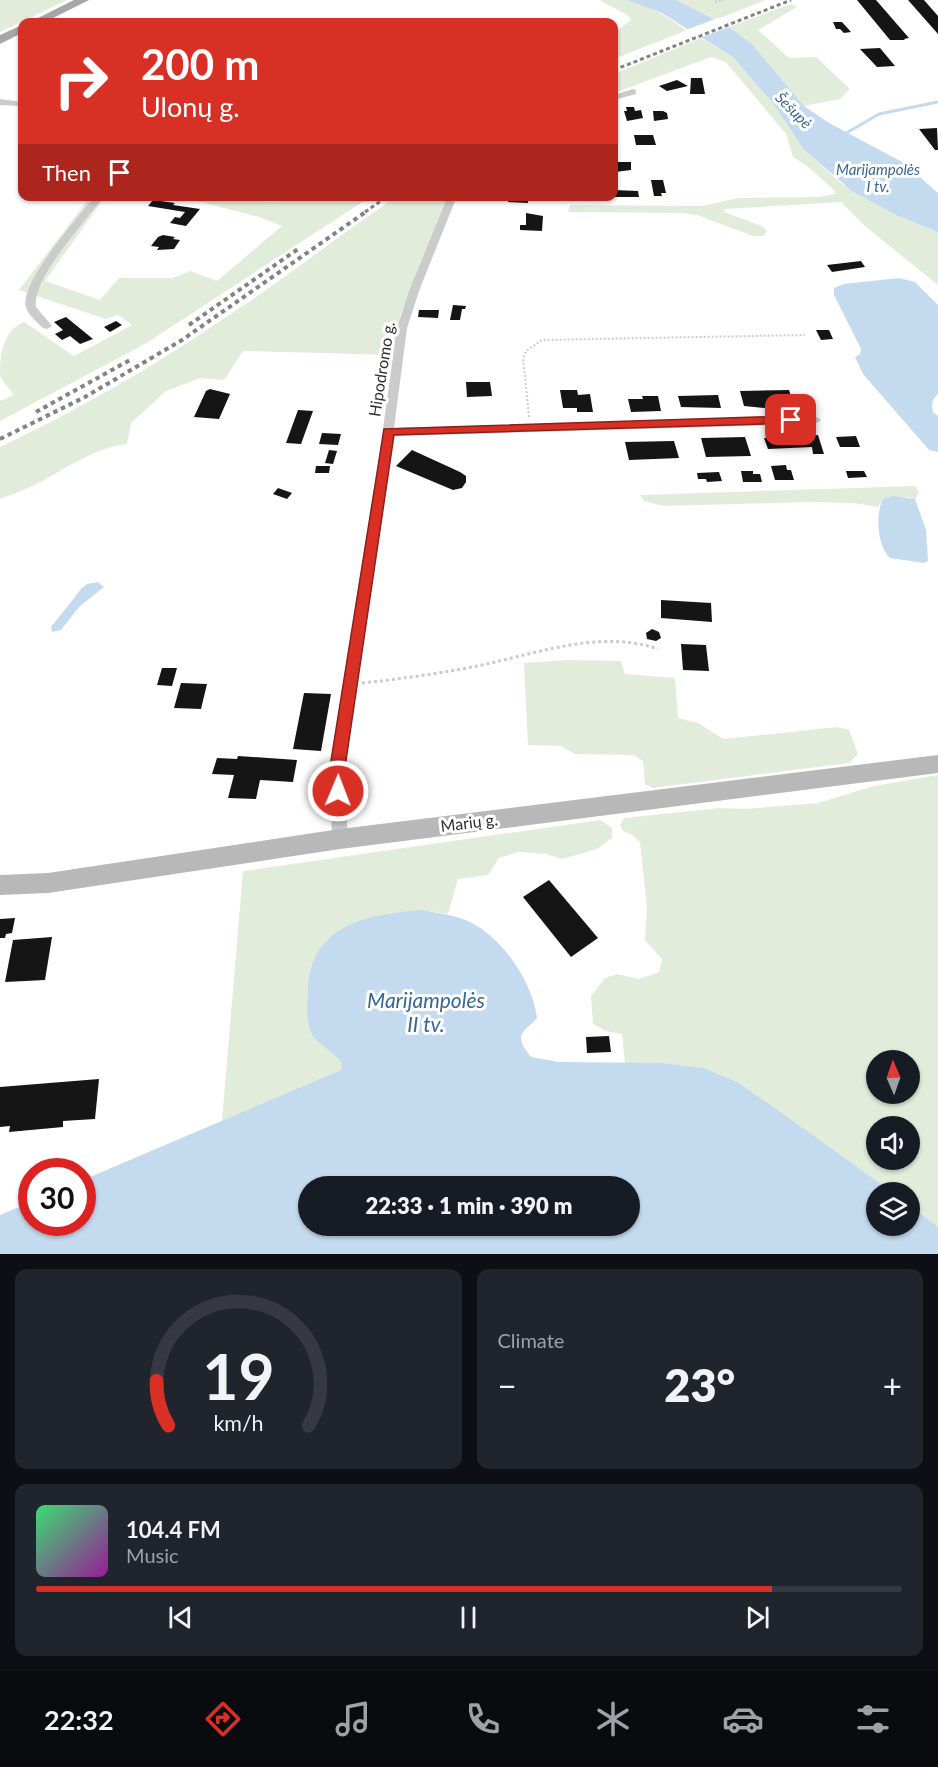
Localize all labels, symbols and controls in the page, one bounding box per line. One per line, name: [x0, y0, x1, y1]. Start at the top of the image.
text: 200 m: [141, 39, 259, 89]
icon: right: [42, 42, 120, 120]
water label: Šešupė: [772, 88, 816, 132]
text: Ulonų g.: [141, 90, 240, 123]
icon: arrive: [103, 156, 136, 189]
text: Then: [42, 159, 91, 186]
water label: Marijampolės I tv.: [836, 160, 920, 195]
street label: Hipodromo g.: [364, 320, 398, 418]
pin: [765, 394, 816, 445]
icon: arrive: [774, 403, 807, 436]
position arrow: [306, 759, 370, 823]
street label: Marių g.: [439, 809, 499, 835]
water label: Marijampolės II tv.: [367, 987, 485, 1036]
north arrow: [866, 1050, 920, 1104]
map controls: [866, 1050, 920, 1236]
button: sound: [866, 1116, 920, 1170]
speed limit sign: 30: [18, 1158, 96, 1236]
button: layers: [866, 1182, 920, 1236]
text: 22:33 · 1 min · 390 m: [366, 1192, 572, 1219]
text: Climate: [498, 1328, 564, 1352]
text: 19: [202, 1338, 274, 1413]
text: 23°: [664, 1358, 735, 1412]
text: −: [498, 1365, 517, 1405]
text: +: [883, 1365, 902, 1405]
text: km/h: [213, 1410, 263, 1436]
text: 104.4 FM: [126, 1516, 221, 1543]
text: Music: [126, 1543, 179, 1567]
icon: previous: [164, 1601, 197, 1634]
icon: pause: [452, 1601, 485, 1634]
icon: next: [741, 1601, 774, 1634]
icon: directions: [202, 1698, 244, 1740]
icon: music: [332, 1698, 374, 1740]
icon: phone: [462, 1698, 504, 1740]
icon: climate: [592, 1698, 634, 1740]
icon: car: [722, 1698, 764, 1740]
icon: filters: [852, 1698, 894, 1740]
text: 22:32: [44, 1703, 114, 1736]

